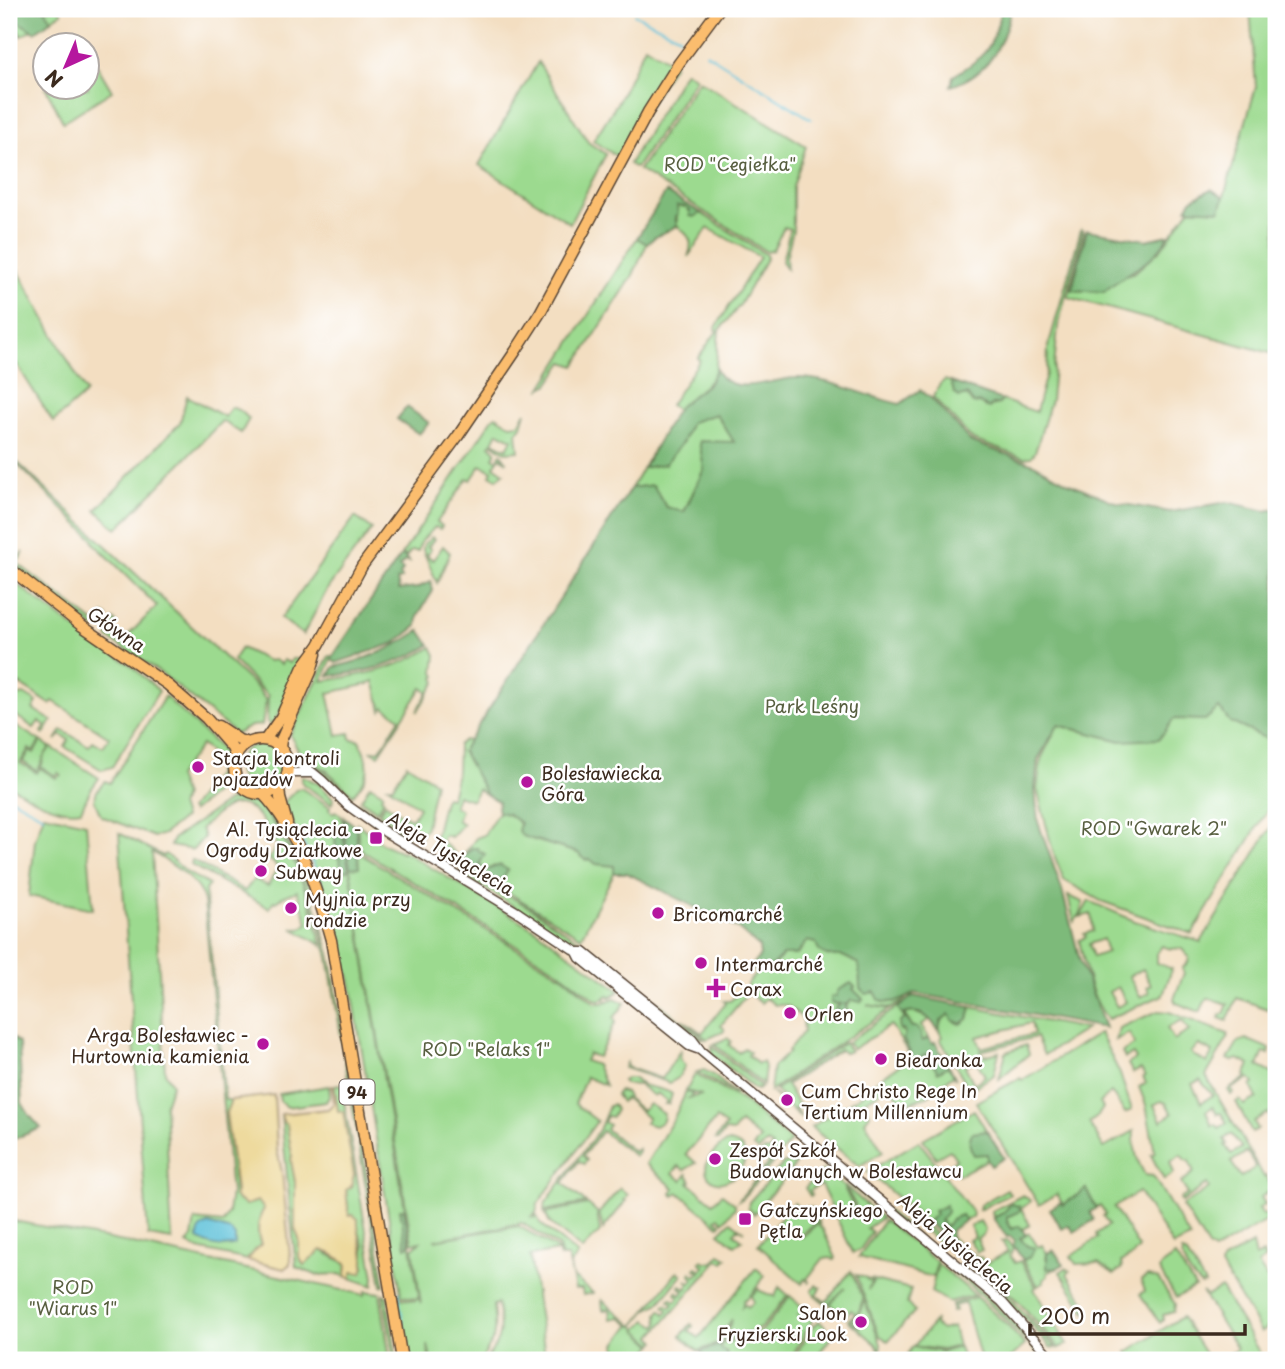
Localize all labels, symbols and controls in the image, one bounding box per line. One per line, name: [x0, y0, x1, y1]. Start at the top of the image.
north arrow: [32, 32, 102, 102]
text: N: [38, 64, 69, 94]
park label: ROD "Cegiełka": [664, 150, 796, 177]
street label: Główna: [82, 600, 152, 659]
park label: Park Leśny: [765, 692, 859, 719]
place label: Stacja kontroli pojazdów: [212, 744, 340, 792]
marker: Stacja kontroli pojazdów: [190, 759, 206, 775]
place label: Bolesławiecka Góra: [541, 759, 662, 807]
marker: Bolesławiecka Góra: [519, 774, 535, 790]
street label: Aleja Tysiąclecia: [382, 804, 520, 902]
park label: ROD "Gwarek 2": [1081, 814, 1227, 841]
place label: Al. Tysiąclecia - Ogrody Działkowe: [205, 815, 362, 863]
marker: Al. Tysiąclecia - Ogrody Działkowe: [368, 830, 384, 846]
place label: Subway: [275, 858, 342, 885]
marker: Subway: [253, 863, 269, 879]
place label: Myjnia przy rondzie: [305, 885, 411, 933]
marker: Myjnia przy rondzie: [283, 900, 299, 916]
place label: Bricomarché: [672, 900, 783, 927]
marker: Bricomarché: [650, 905, 666, 921]
place label: Intermarché: [715, 950, 823, 977]
marker: Intermarché: [693, 955, 709, 971]
place label: Corax: [730, 975, 782, 1002]
marker: Corax: [708, 980, 724, 996]
place label: Orlen: [804, 1000, 854, 1027]
marker: Orlen: [782, 1005, 798, 1021]
place label: Arga Bolesławiec - Hurtownia kamienia: [71, 1021, 249, 1069]
park label: ROD "Relaks 1": [422, 1035, 550, 1062]
marker: Arga Bolesławiec - Hurtownia kamienia: [255, 1036, 271, 1052]
place label: Biedronka: [895, 1046, 983, 1073]
marker: Biedronka: [873, 1051, 889, 1067]
place label: Cum Christo Rege In Tertium Millennium: [801, 1077, 977, 1125]
road number: 94: [340, 1080, 374, 1104]
marker: Cum Christo Rege In Tertium Millennium: [779, 1092, 795, 1108]
place label: Zespół Szkół Budowlanych w Bolesławcu: [729, 1136, 962, 1184]
marker: Zespół Szkół Budowlanych w Bolesławcu: [707, 1151, 723, 1167]
street label: Aleja Tysiąclecia: [892, 1186, 1020, 1300]
place label: Gałczyńskiego Pętla: [759, 1196, 883, 1244]
marker: Gałczyńskiego Pętla: [737, 1211, 753, 1227]
park label: ROD "Wiarus 1": [28, 1273, 118, 1321]
scale bar: [1030, 1292, 1245, 1336]
place label: Salon Fryzierski Look: [718, 1299, 847, 1347]
text: 200 m: [1040, 1299, 1110, 1331]
marker: Salon Fryzierski Look: [853, 1314, 869, 1330]

